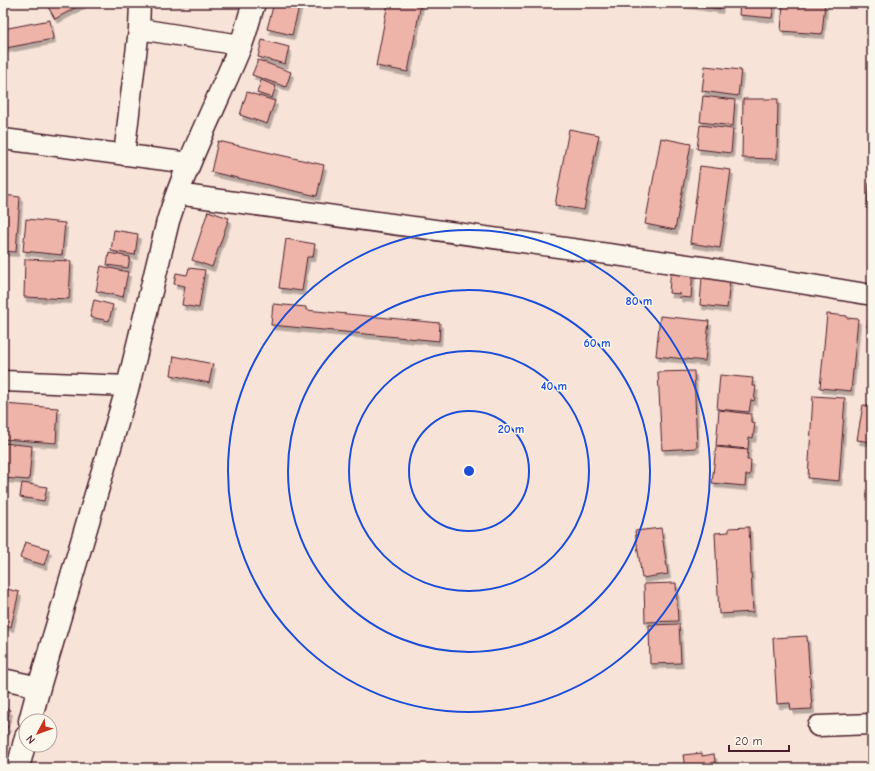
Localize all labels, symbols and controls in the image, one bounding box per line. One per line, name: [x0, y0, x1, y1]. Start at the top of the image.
text: 80 m: [626, 294, 652, 308]
text: 60 m: [584, 336, 610, 350]
text: 40 m: [541, 379, 567, 393]
text: 20 m: [498, 422, 524, 436]
centre of rings: [462, 464, 476, 478]
north arrow: [18, 713, 58, 753]
scale bar: [729, 727, 789, 753]
text: N: [24, 732, 38, 746]
text: 20 m: [735, 734, 763, 748]

